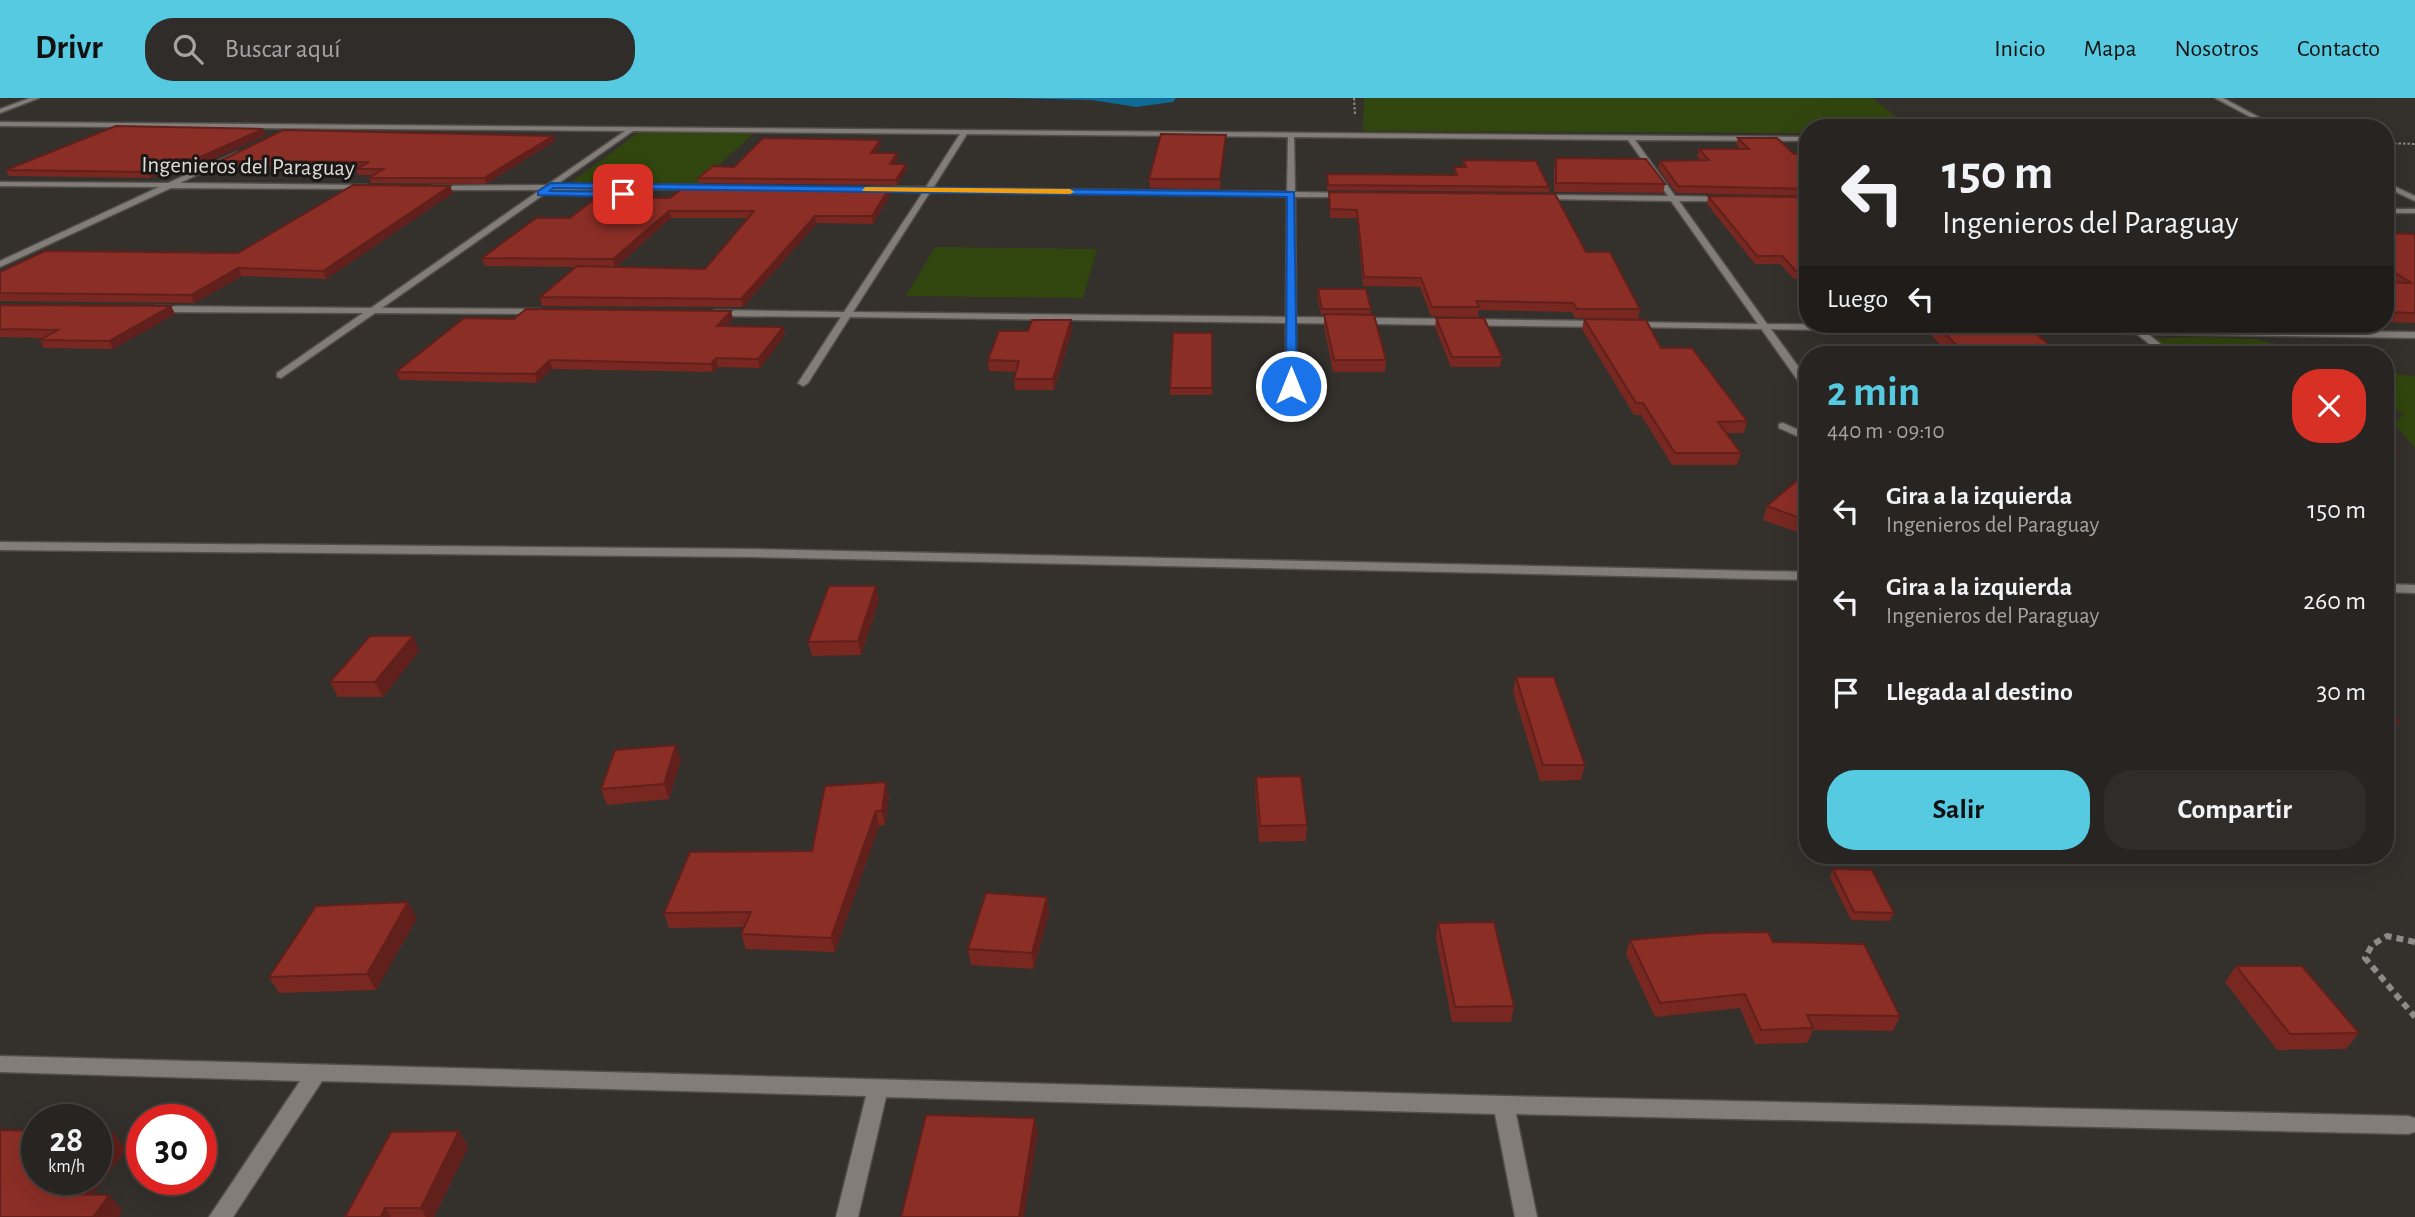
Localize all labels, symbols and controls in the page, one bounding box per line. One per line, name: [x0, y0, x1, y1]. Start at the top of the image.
search box: [145, 18, 635, 81]
icon: search: [169, 30, 207, 68]
text: Drivr: [35, 32, 103, 65]
text: Buscar aquí: [225, 36, 341, 62]
text: Inicio: [1994, 37, 2045, 61]
text: Mapa: [2083, 37, 2137, 61]
text: Nosotros: [2175, 37, 2259, 61]
text: Contacto: [2297, 37, 2380, 61]
icon: left: [1827, 147, 1918, 238]
text: 150 m: [1942, 149, 2053, 198]
street label: Ingenieros del Paraguay: [141, 154, 355, 180]
pin: [593, 164, 653, 224]
icon: arrive: [604, 175, 642, 213]
text: Ingenieros del Paraguay: [1942, 207, 2239, 239]
icon: left: [1902, 280, 1940, 318]
text: Luego: [1827, 286, 1888, 312]
position arrow: [1254, 349, 1328, 423]
button: close: [2292, 369, 2366, 443]
text: 2 min: [1827, 371, 1920, 413]
text: 440 m · 09:10: [1827, 420, 1945, 443]
text: Gira a la izquierda: [1886, 483, 2072, 509]
icon: left: [1827, 492, 1865, 530]
text: 150 m: [2307, 497, 2366, 523]
text: Ingenieros del Paraguay: [1886, 514, 2099, 537]
text: Gira a la izquierda: [1886, 574, 2072, 600]
icon: left: [1827, 583, 1865, 621]
text: 260 m: [2303, 588, 2366, 614]
text: Ingenieros del Paraguay: [1886, 605, 2099, 628]
icon: arrive: [1827, 674, 1865, 712]
text: Llegada al destino: [1886, 679, 2073, 705]
text: 30 m: [2316, 679, 2366, 705]
button: Salir: [1827, 770, 2090, 850]
button: Compartir: [2104, 770, 2366, 850]
speed limit sign: 30: [126, 1104, 217, 1195]
text: 28: [50, 1123, 83, 1158]
text: km/h: [48, 1158, 85, 1176]

